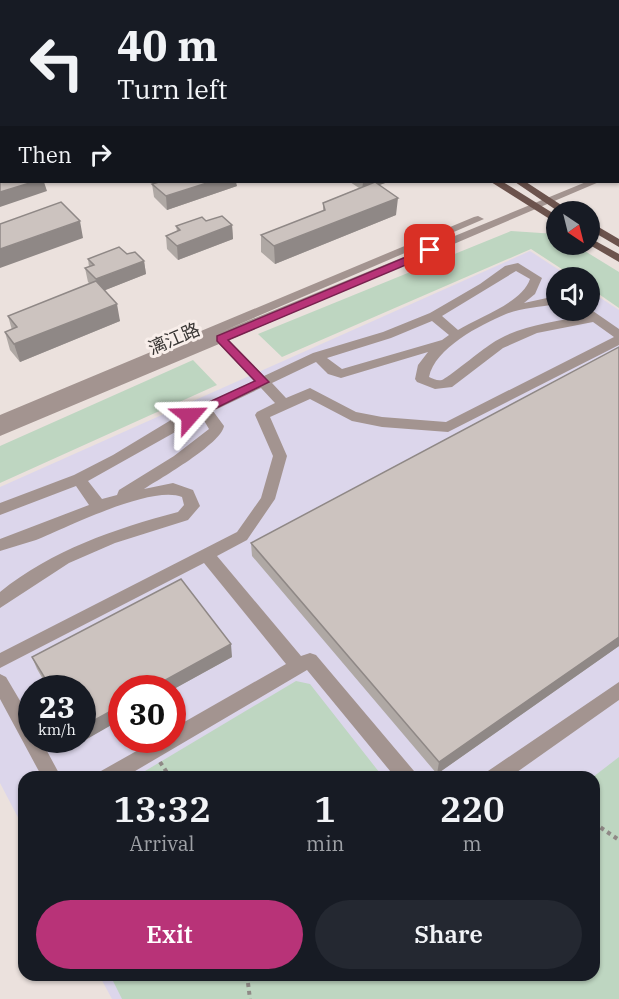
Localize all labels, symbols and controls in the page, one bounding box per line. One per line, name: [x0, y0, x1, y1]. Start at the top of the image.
text: 40 m: [117, 18, 218, 73]
icon: left: [18, 24, 96, 102]
text: Turn left: [117, 71, 228, 106]
icon: right: [84, 138, 117, 171]
text: Then: [18, 140, 72, 169]
north arrow: [546, 201, 600, 255]
map controls: [546, 201, 600, 321]
pin: [404, 224, 455, 275]
icon: arrive: [413, 233, 446, 266]
button: sound: [546, 267, 600, 321]
street label: 漓江路: [144, 317, 203, 360]
position arrow: [158, 384, 222, 448]
speed limit sign: 30: [108, 675, 186, 753]
text: 23: [39, 687, 75, 726]
text: km/h: [38, 720, 76, 739]
text: 13:32: [113, 785, 211, 832]
text: 1: [314, 785, 336, 832]
text: 220: [440, 785, 505, 832]
text: Arrival: [129, 830, 195, 857]
text: min: [306, 830, 344, 857]
text: m: [463, 830, 482, 857]
button: Exit: [36, 900, 303, 969]
button: Share: [315, 900, 582, 969]

